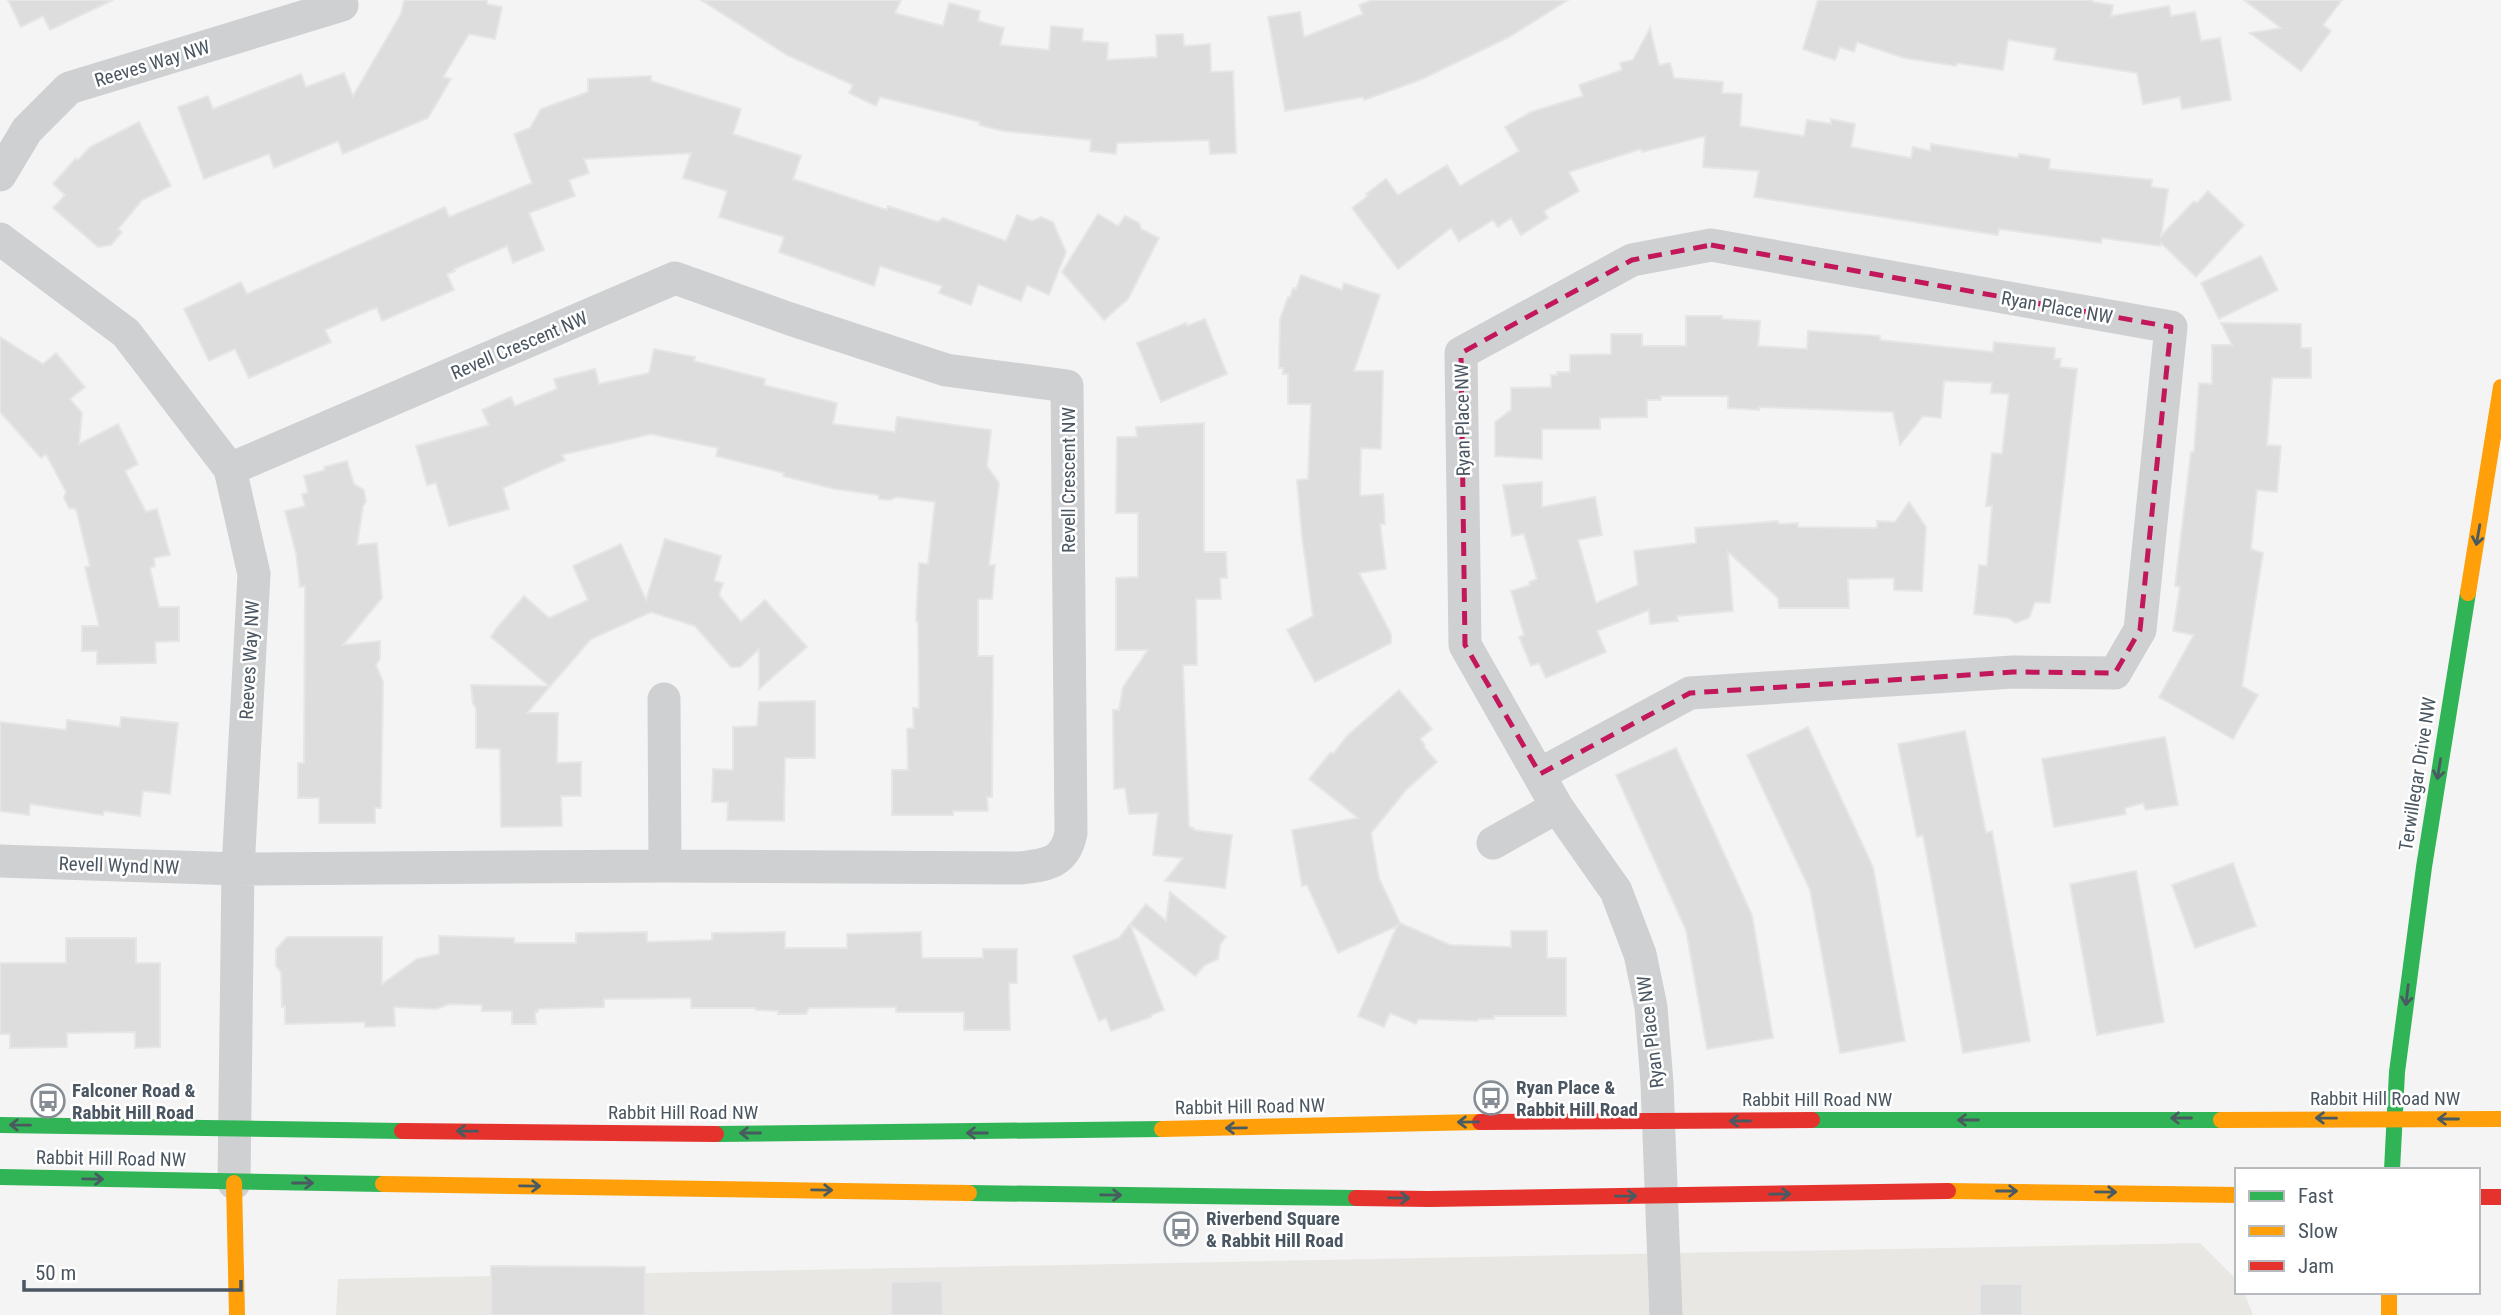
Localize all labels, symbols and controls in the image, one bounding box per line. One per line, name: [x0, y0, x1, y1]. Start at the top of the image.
street label: Reeves Way NW: [92, 35, 213, 92]
street label: Ryan Place NW: [1999, 286, 2114, 329]
street label: Revell Crescent NW: [448, 306, 591, 385]
street label: Ryan Place NW: [1450, 363, 1475, 477]
street label: Revell Crescent NW: [1057, 407, 1080, 553]
one-way arrow: [2471, 523, 2484, 546]
street label: Reeves Way NW: [235, 600, 264, 720]
street label: Terwillegar Drive NW: [2394, 696, 2441, 853]
one-way arrow: [2432, 757, 2445, 780]
street label: Revell Wynd NW: [58, 852, 180, 879]
street label: Ryan Place NW: [1632, 975, 1669, 1089]
one-way arrow: [2401, 983, 2414, 1005]
place label: Ryan Place & Rabbit Hill Road: [1516, 1076, 1638, 1121]
place label: Falconer Road & Rabbit Hill Road: [72, 1079, 195, 1124]
bus stop icon: Ryan Place & Rabbit Hill Road: [1472, 1079, 1510, 1117]
bus stop icon: Falconer Road & Rabbit Hill Road: [29, 1082, 67, 1120]
street label: Rabbit Hill Road NW: [2310, 1087, 2460, 1110]
street label: Rabbit Hill Road NW: [1742, 1088, 1892, 1111]
street label: Rabbit Hill Road NW: [1175, 1094, 1325, 1119]
street label: Rabbit Hill Road NW: [608, 1101, 758, 1124]
one-way arrow: [2170, 1111, 2193, 1125]
one-way arrow: [2315, 1111, 2338, 1125]
one-way arrow: [2437, 1112, 2460, 1126]
one-way arrow: [1957, 1113, 1980, 1127]
one-way arrow: [1729, 1114, 1752, 1128]
one-way arrow: [1456, 1116, 1479, 1129]
one-way arrow: [9, 1118, 32, 1132]
one-way arrow: [1225, 1121, 1248, 1134]
one-way arrow: [456, 1125, 479, 1138]
one-way arrow: [739, 1126, 762, 1140]
one-way arrow: [966, 1126, 989, 1139]
street label: Rabbit Hill Road NW: [36, 1146, 186, 1171]
legend: [2235, 1168, 2480, 1294]
one-way arrow: [81, 1172, 104, 1186]
one-way arrow: [291, 1177, 314, 1190]
one-way arrow: [518, 1179, 541, 1193]
one-way arrow: [810, 1184, 833, 1197]
one-way arrow: [1996, 1184, 2019, 1198]
text: Fast: [2298, 1184, 2334, 1208]
one-way arrow: [2095, 1185, 2118, 1199]
one-way arrow: [1768, 1187, 1791, 1200]
one-way arrow: [1099, 1188, 1122, 1202]
one-way arrow: [1615, 1189, 1638, 1203]
one-way arrow: [1387, 1191, 1410, 1205]
place label: Riverbend Square & Rabbit Hill Road: [1206, 1207, 1343, 1252]
bus stop icon: Riverbend Square & Rabbit Hill Road: [1162, 1210, 1200, 1248]
text: Slow: [2298, 1219, 2338, 1243]
scale bar: [24, 1248, 242, 1292]
text: Jam: [2298, 1254, 2334, 1278]
text: 50 m: [35, 1261, 76, 1285]

